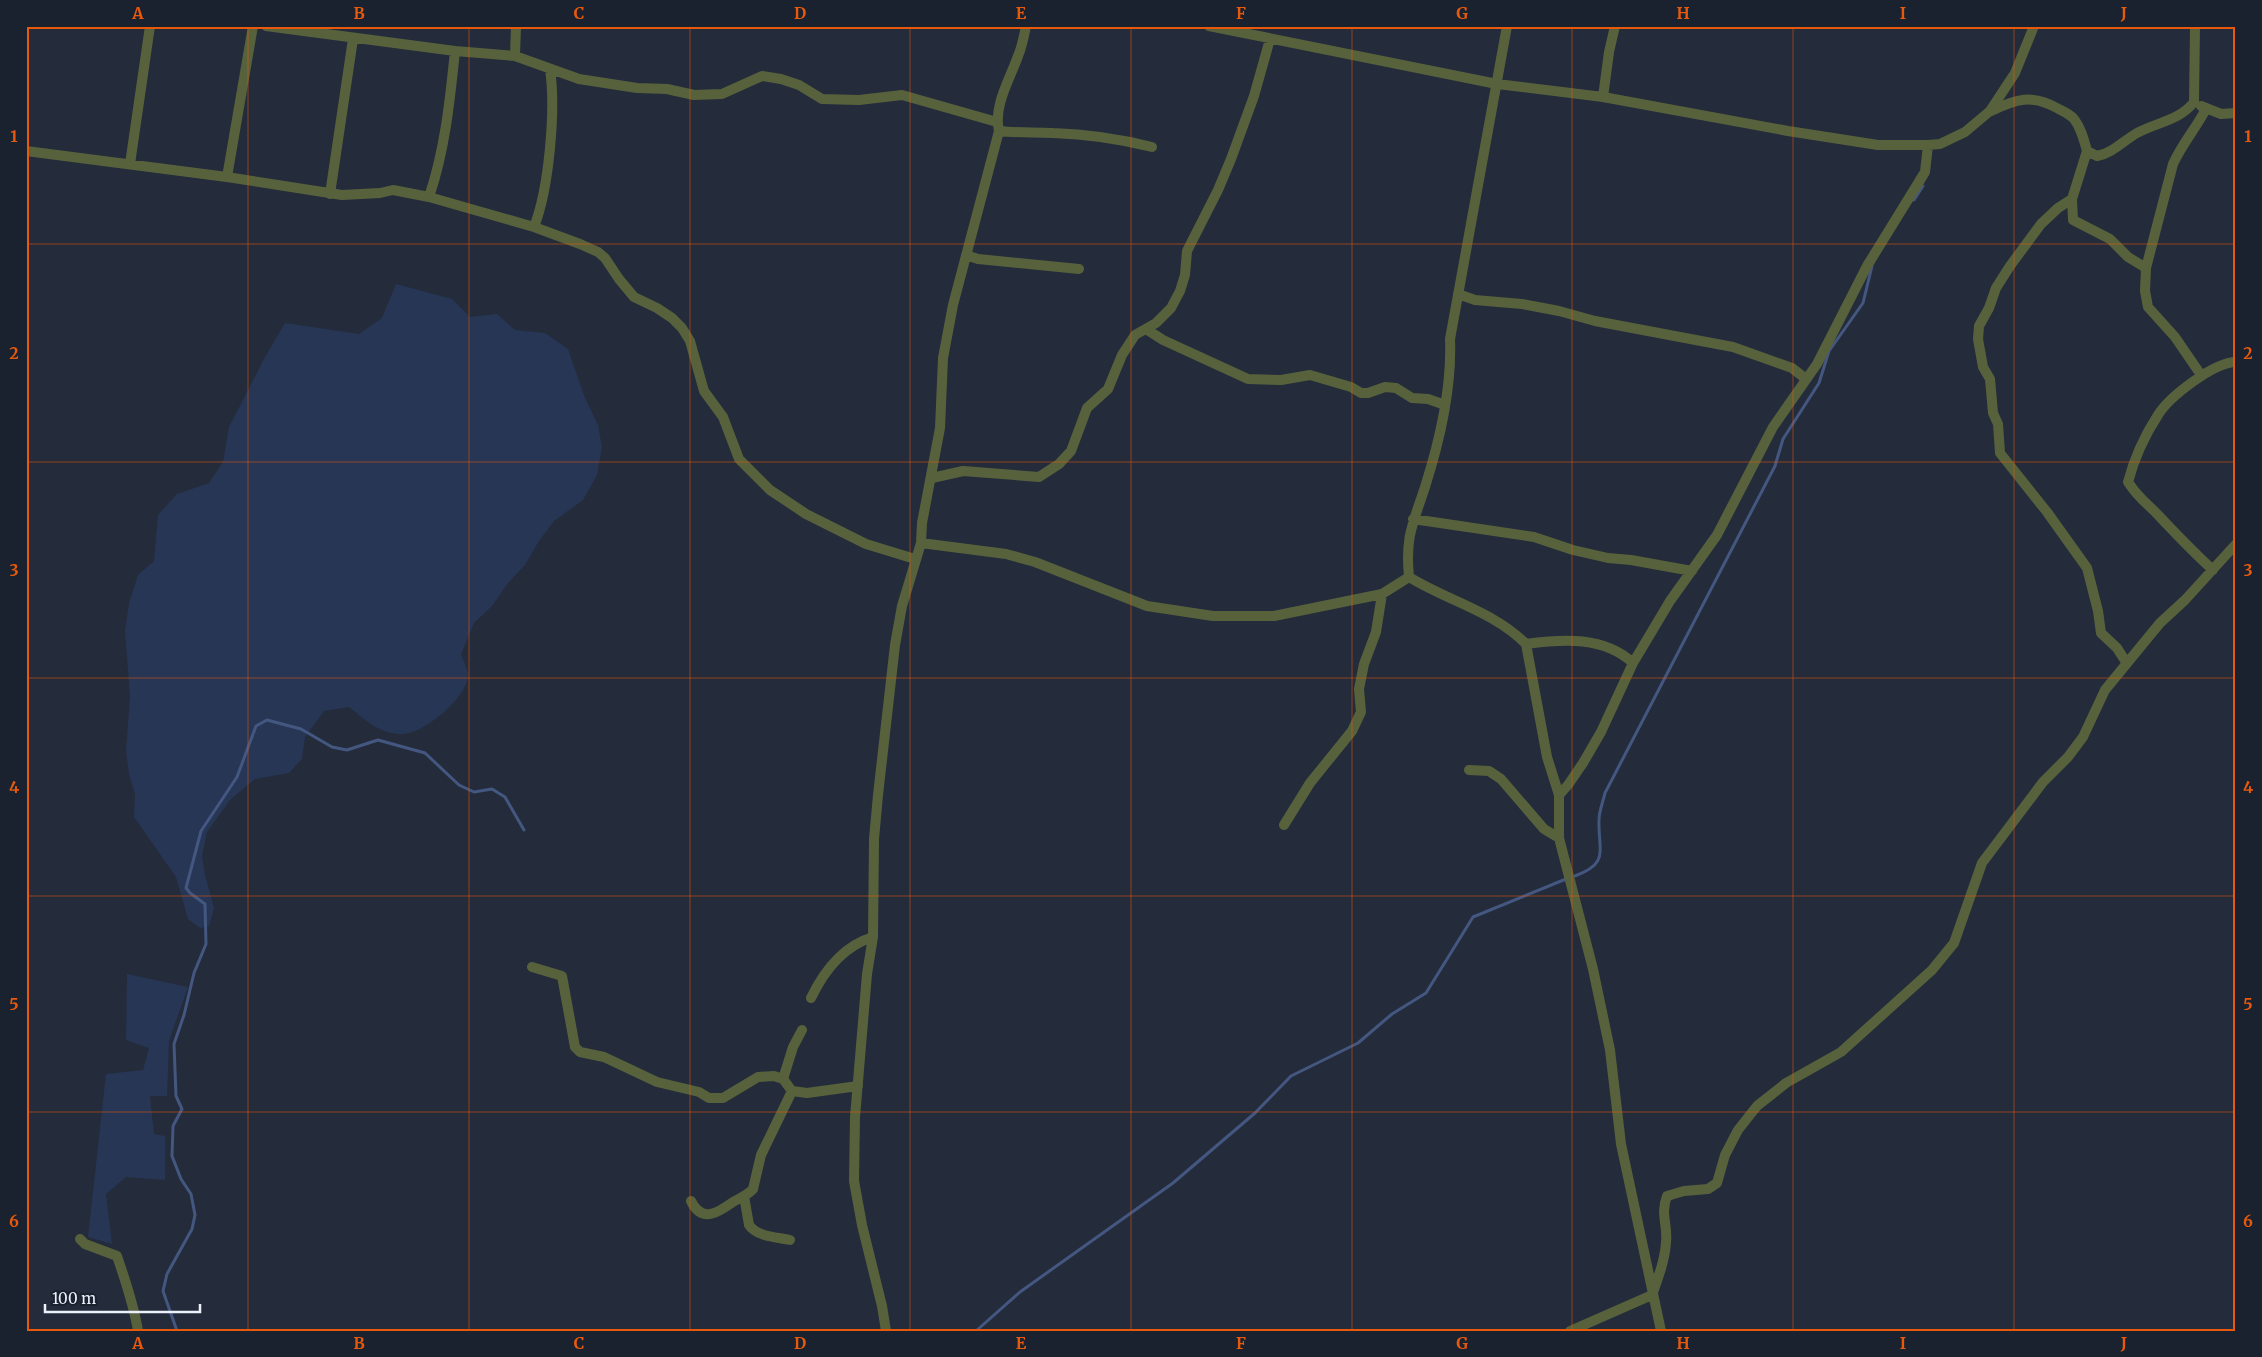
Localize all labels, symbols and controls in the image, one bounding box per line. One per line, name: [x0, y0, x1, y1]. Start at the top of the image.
text: A: [131, 3, 144, 23]
text: B: [353, 3, 365, 23]
text: C: [574, 3, 584, 23]
text: D: [794, 3, 806, 23]
text: E: [1016, 3, 1027, 23]
text: F: [1236, 3, 1246, 23]
text: G: [1456, 3, 1468, 23]
text: H: [1676, 3, 1690, 23]
text: I: [1900, 3, 1906, 23]
text: J: [2120, 3, 2127, 23]
text: 1: [10, 126, 18, 146]
text: 1: [2244, 126, 2252, 146]
text: 2: [9, 343, 19, 363]
text: 2: [2243, 343, 2253, 363]
text: 3: [9, 560, 19, 580]
text: 3: [2243, 560, 2253, 580]
text: 4: [9, 777, 19, 797]
text: 4: [2243, 777, 2253, 797]
text: 5: [9, 994, 19, 1014]
text: 5: [2243, 994, 2253, 1014]
text: 6: [9, 1211, 19, 1231]
text: 6: [2243, 1211, 2253, 1231]
scale bar: [45, 1282, 200, 1314]
text: 100 m: [52, 1289, 96, 1308]
text: A: [131, 1333, 144, 1353]
text: B: [353, 1333, 365, 1353]
text: C: [574, 1333, 584, 1353]
text: D: [794, 1333, 806, 1353]
text: E: [1016, 1333, 1027, 1353]
text: F: [1236, 1333, 1246, 1353]
text: G: [1456, 1333, 1468, 1353]
text: H: [1676, 1333, 1690, 1353]
text: I: [1900, 1333, 1906, 1353]
text: J: [2120, 1333, 2127, 1353]

